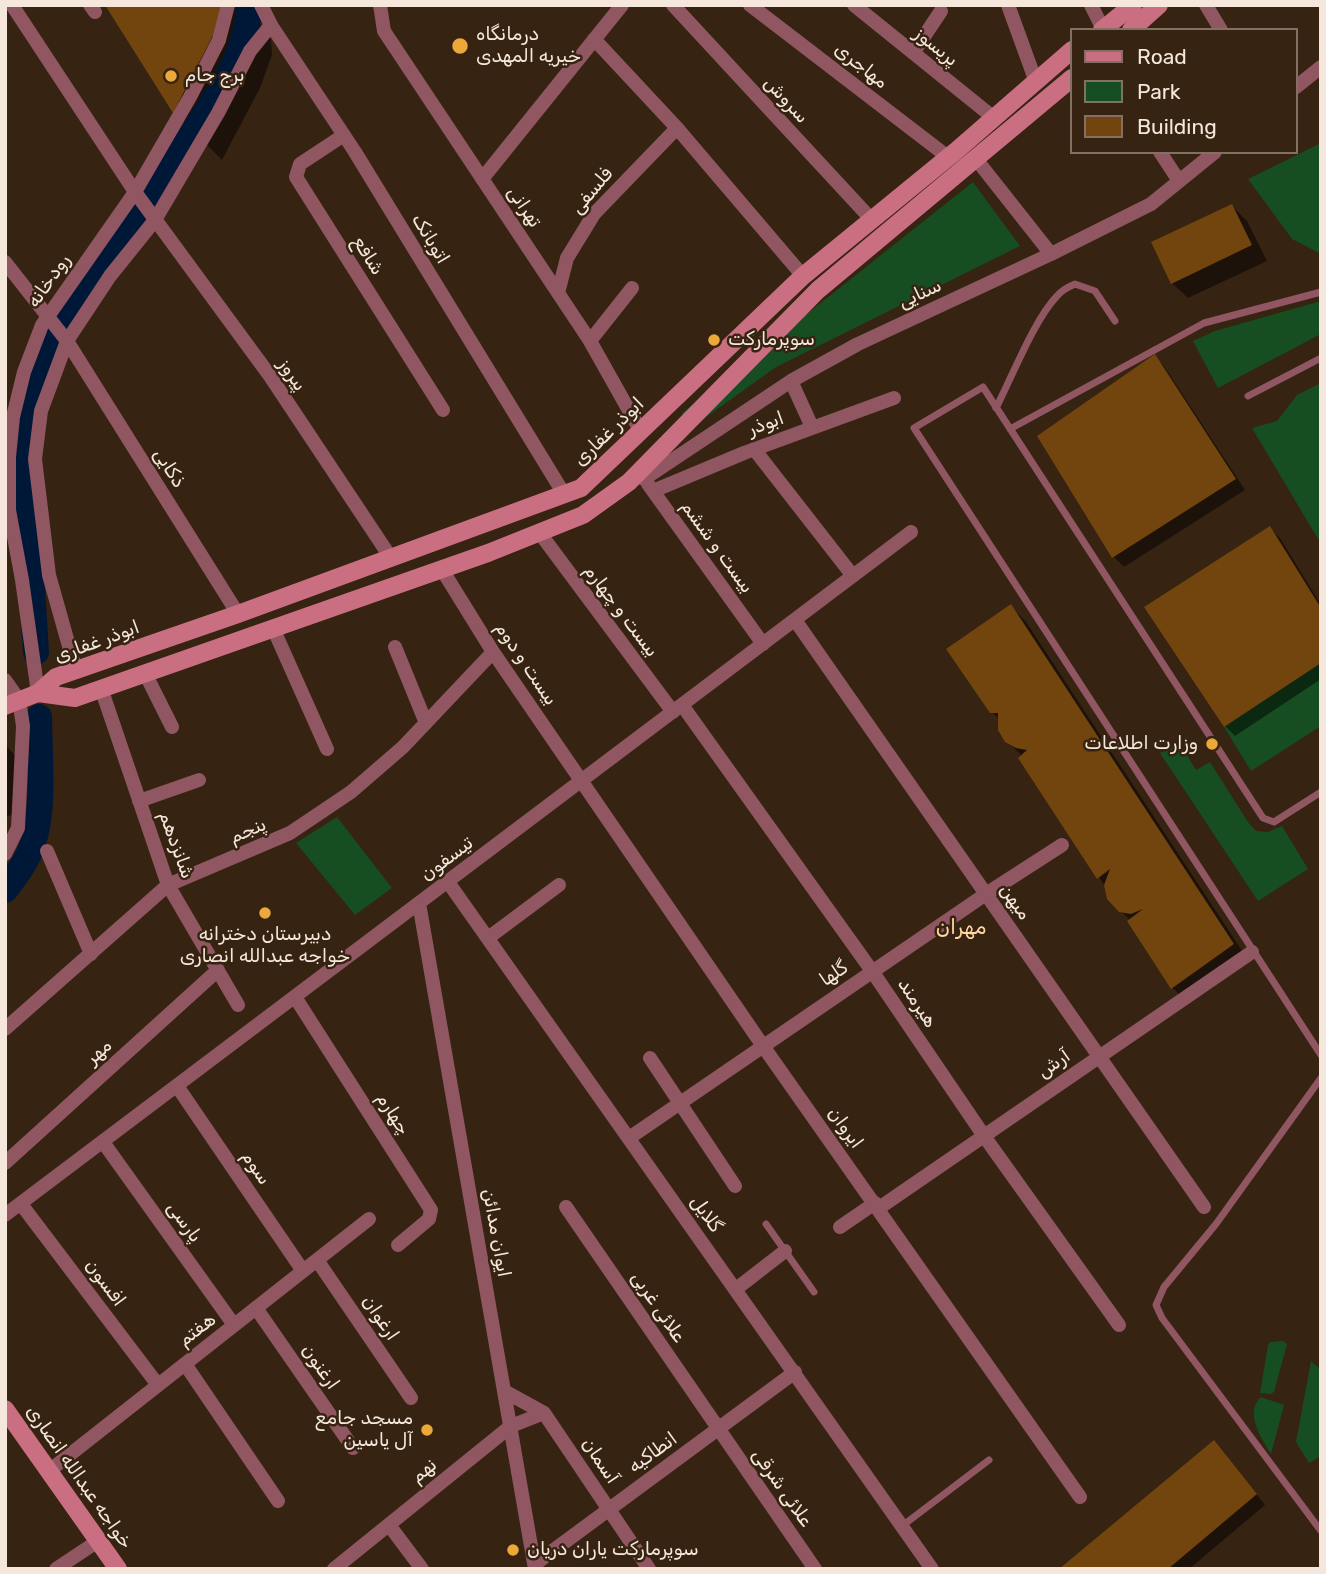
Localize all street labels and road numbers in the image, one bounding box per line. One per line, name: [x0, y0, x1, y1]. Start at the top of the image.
street label: پریسوز: [909, 22, 963, 72]
street label: مهاجری: [830, 38, 892, 94]
street label: سروش: [759, 72, 813, 128]
street label: فلسفی: [566, 163, 618, 219]
street label: تهرانی: [502, 182, 546, 232]
street label: اتوبانک: [406, 210, 454, 268]
street label: شافع: [347, 232, 389, 280]
street label: رودخانه: [22, 250, 76, 312]
street label: سنایی: [895, 274, 945, 314]
street label: پیروز: [273, 354, 311, 396]
street label: ابوذر غفاری: [569, 393, 649, 471]
street label: ابوذر: [745, 407, 787, 441]
street label: ذکایی: [148, 444, 190, 492]
street label: بیست و ششم: [676, 496, 758, 598]
street label: بیست و چهارم: [579, 560, 663, 662]
street label: ابوذر غفاری: [51, 616, 143, 668]
street label: بیست و دوم: [490, 618, 562, 710]
street label: شانزدهم: [153, 808, 199, 882]
street label: پنجم: [226, 813, 270, 849]
street label: تیسفون: [416, 832, 478, 886]
street label: میهن: [994, 879, 1036, 925]
street label: گلها: [816, 956, 852, 992]
street label: هیرمند: [892, 974, 942, 1032]
street label: مهر: [81, 1034, 117, 1070]
street label: آرش: [1033, 1045, 1075, 1083]
street label: چهارم: [371, 1089, 415, 1139]
street label: ایروان: [822, 1103, 868, 1153]
street label: سوم: [236, 1147, 276, 1189]
street label: ایوان مدائن: [477, 1187, 515, 1279]
street label: گلایل: [685, 1191, 727, 1237]
street label: پارسی: [161, 1197, 207, 1247]
street label: افسون: [80, 1255, 130, 1311]
street label: علائی غربی: [626, 1267, 690, 1347]
street label: ارغوان: [357, 1291, 403, 1345]
street label: هفتم: [174, 1308, 220, 1352]
street label: ارغنون: [296, 1340, 344, 1394]
street label: خواجه عبدالله انصاری: [21, 1401, 137, 1553]
street label: انطاکیه: [624, 1428, 682, 1478]
street label: آسمان: [576, 1434, 624, 1488]
street label: علائی شرقی: [747, 1444, 817, 1532]
street label: نهم: [406, 1454, 442, 1488]

